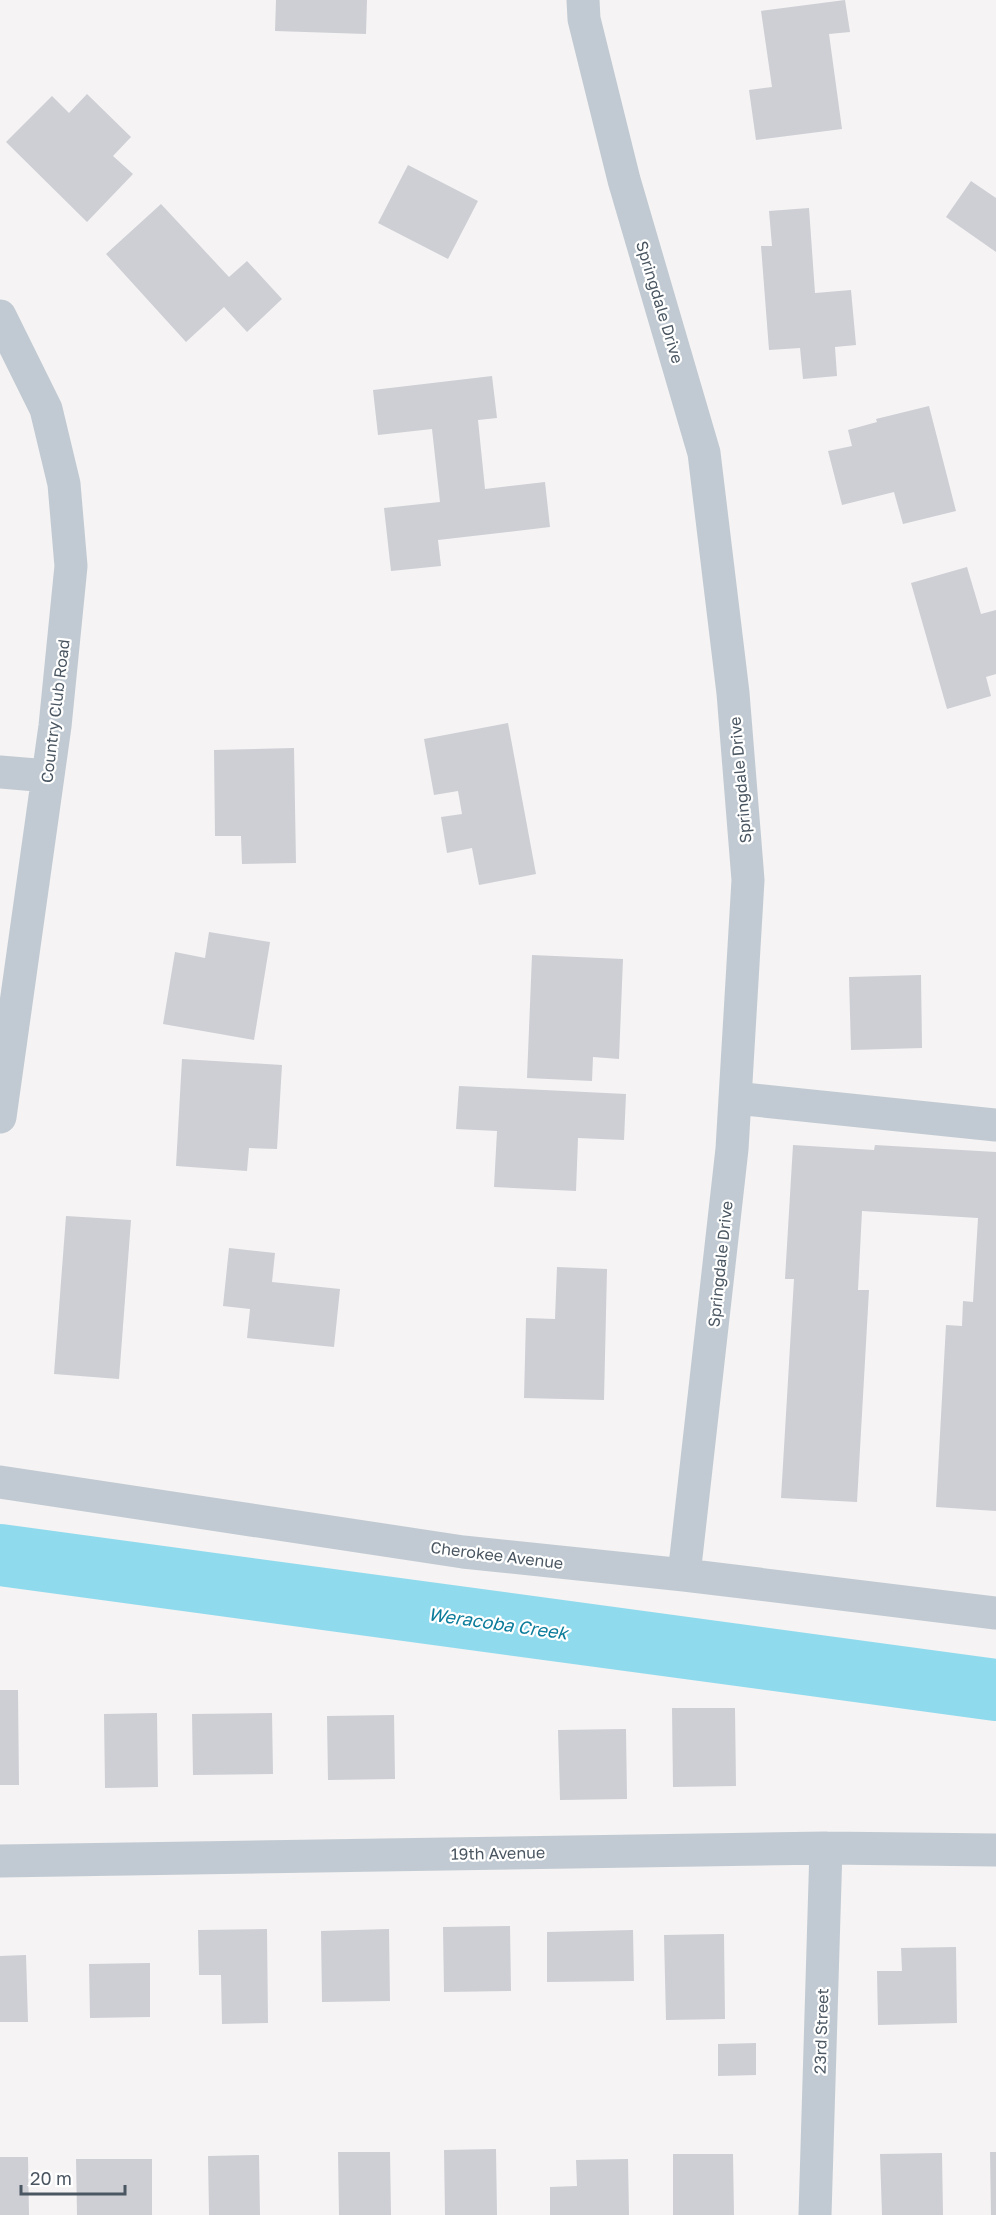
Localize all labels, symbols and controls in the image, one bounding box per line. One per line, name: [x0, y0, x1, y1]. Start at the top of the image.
street label: Springdale Drive: [632, 238, 688, 366]
street label: Country Club Road: [36, 638, 74, 784]
street label: Springdale Drive: [725, 716, 755, 844]
street label: Springdale Drive: [703, 1200, 737, 1328]
street label: Cherokee Avenue: [430, 1537, 564, 1573]
water label: Weracoba Creek: [427, 1602, 571, 1644]
street label: 19th Avenue: [451, 1842, 545, 1864]
street label: 23rd Street: [810, 1988, 832, 2074]
scale bar: [21, 2158, 124, 2196]
text: 20 m: [30, 2167, 72, 2189]

